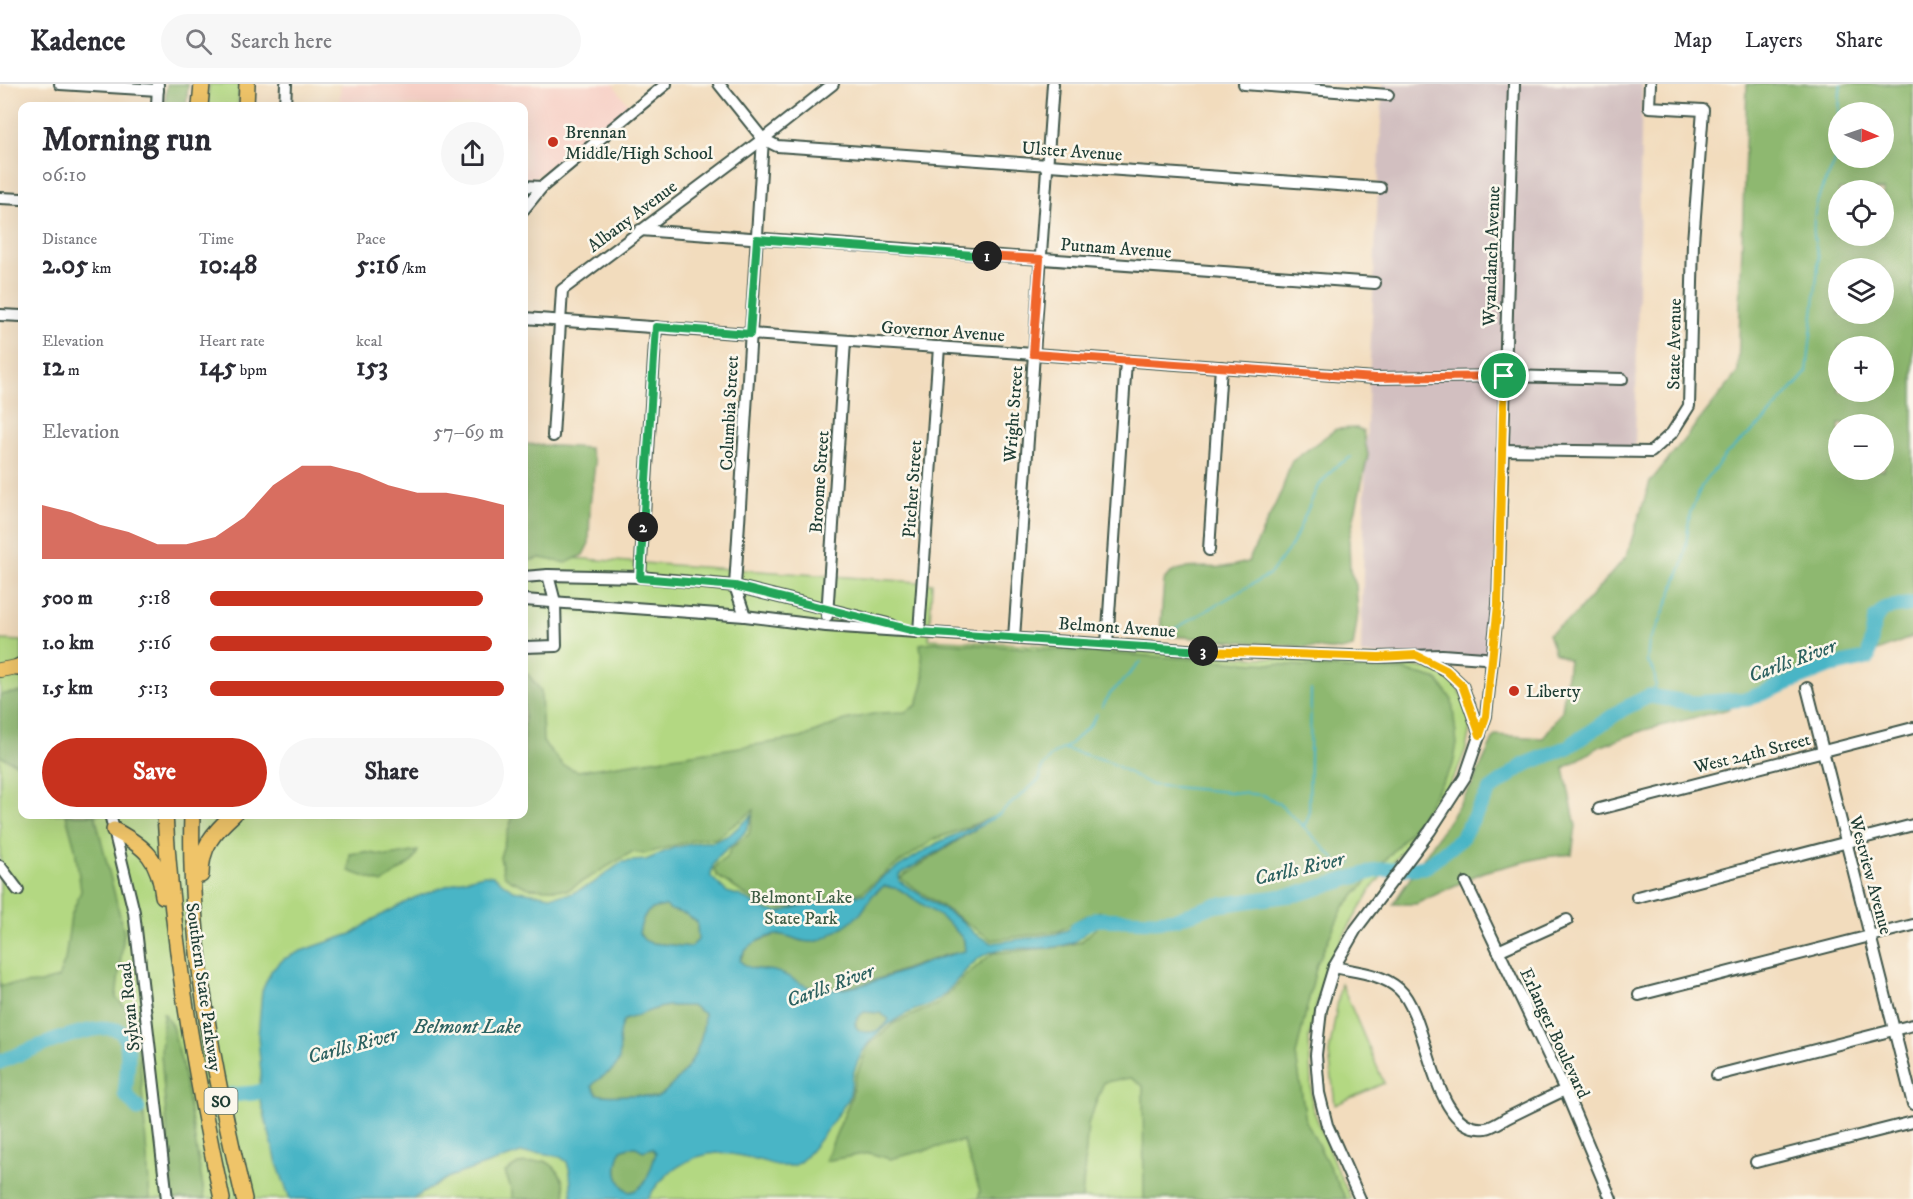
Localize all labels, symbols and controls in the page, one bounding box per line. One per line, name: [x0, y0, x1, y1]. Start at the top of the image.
search box: [161, 14, 581, 68]
text: Kadence: [30, 24, 125, 59]
icon: search: [182, 25, 215, 58]
text: Search here: [230, 28, 332, 55]
text: Map: [1673, 28, 1712, 54]
text: Layers: [1745, 28, 1803, 54]
text: Share: [1836, 28, 1883, 54]
north arrow: [1828, 102, 1894, 168]
map controls: [1828, 102, 1894, 480]
text: Morning run: [42, 120, 211, 161]
button: share: [441, 122, 504, 185]
place label: Brennan Middle/High School: [565, 122, 714, 165]
marker: Brennan Middle/High School: [546, 135, 560, 149]
street label: Ulster Avenue: [1021, 138, 1123, 166]
text: 06:10: [42, 163, 86, 188]
street label: Albany Avenue: [583, 176, 682, 258]
button: locate: [1828, 180, 1894, 246]
street label: Wyandanch Avenue: [1479, 185, 1505, 328]
text: Distance: [42, 229, 97, 249]
text: Time: [199, 229, 234, 249]
text: Pace: [356, 229, 386, 249]
street label: Putnam Avenue: [1060, 234, 1172, 264]
pin: 1: [972, 241, 1002, 271]
text: 1: [984, 246, 990, 266]
text: 2.05: [42, 249, 88, 282]
text: 10:48: [199, 249, 257, 282]
text: 5:16: [356, 249, 399, 282]
text: km: [88, 258, 112, 278]
text: /km: [399, 258, 426, 278]
button: layers: [1828, 258, 1894, 324]
street label: State Avenue: [1663, 298, 1687, 390]
street label: Governor Avenue: [880, 317, 1005, 347]
text: Elevation: [42, 331, 104, 351]
text: Heart rate: [199, 331, 265, 351]
text: kcal: [356, 331, 382, 351]
button: +: [1828, 336, 1894, 402]
pin: [1478, 350, 1529, 401]
text: 12: [42, 351, 64, 384]
text: 145: [199, 351, 236, 384]
text: 153: [356, 351, 388, 384]
street label: Columbia Street: [716, 355, 744, 471]
icon: arrive: [1487, 359, 1520, 392]
text: m: [64, 360, 80, 380]
text: bpm: [236, 360, 267, 380]
street label: Wright Street: [1000, 365, 1028, 464]
button: −: [1828, 414, 1894, 480]
text: Elevation: [42, 420, 119, 445]
text: 57–69 m: [433, 420, 504, 445]
street label: Broome Street: [805, 430, 835, 534]
street label: Pitcher Street: [899, 439, 927, 539]
pin: 2: [628, 512, 658, 542]
text: 2: [639, 517, 647, 537]
text: 500 m: [42, 586, 93, 611]
text: 5:18: [138, 586, 171, 611]
street label: Belmont Avenue: [1058, 613, 1176, 643]
text: 1.0 km: [42, 631, 94, 656]
text: 5:16: [138, 631, 171, 656]
water label: Carlls River: [1745, 633, 1842, 689]
pin: 3: [1188, 636, 1218, 666]
text: 3: [1200, 641, 1206, 661]
text: 1.5 km: [42, 676, 93, 701]
text: 5:13: [138, 676, 168, 701]
place label: Liberty: [1526, 681, 1581, 703]
marker: Liberty: [1507, 684, 1521, 698]
street label: West 24th Street: [1691, 729, 1813, 779]
button: Save: [42, 738, 267, 807]
button: Share: [279, 738, 504, 807]
street label: Westview Avenue: [1843, 812, 1896, 937]
water label: Carlls River: [1252, 847, 1349, 892]
park label: Belmont Lake State Park: [750, 887, 852, 930]
street label: Southern State Parkway: [180, 901, 226, 1074]
water label: Carlls River: [783, 958, 880, 1014]
street label: Sylvan Road: [114, 962, 146, 1052]
street label: Erlanger Boulevard: [1514, 965, 1594, 1102]
water label: Belmont Lake: [412, 1015, 522, 1040]
water label: Carlls River: [305, 1022, 402, 1070]
road number: SO: [204, 1088, 238, 1114]

